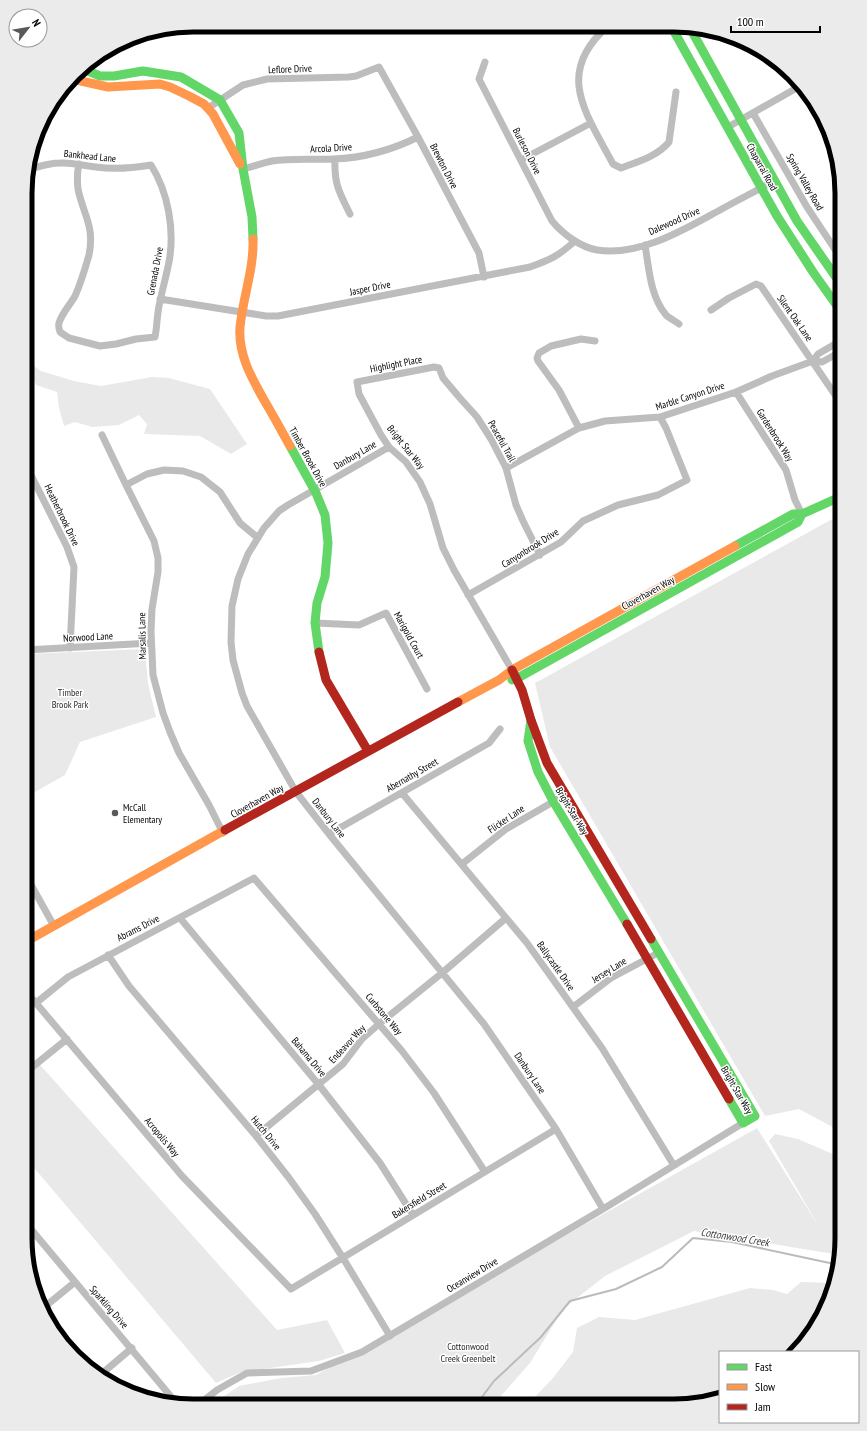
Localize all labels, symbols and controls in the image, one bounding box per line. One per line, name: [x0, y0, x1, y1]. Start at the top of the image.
north arrow: [8, 8, 48, 48]
scale bar: [731, 8, 820, 34]
text: 100 m: [737, 14, 764, 29]
text: N: [29, 17, 44, 29]
street label: Leflore Drive: [268, 62, 312, 76]
street label: Burleson Drive: [510, 125, 544, 177]
street label: Arcola Drive: [310, 140, 352, 156]
street label: Brewton Drive: [427, 141, 461, 191]
street label: Chaparral Road: [744, 141, 780, 193]
street label: Bankhead Lane: [63, 147, 117, 165]
street label: Spring Valley Road: [783, 151, 827, 213]
street label: Dalewood Drive: [646, 204, 702, 238]
street label: Grenada Drive: [144, 246, 166, 296]
street label: Jasper Drive: [348, 278, 392, 299]
street label: Silent Oak Lane: [774, 292, 816, 344]
street label: Highlight Place: [369, 353, 423, 375]
street label: Marble Canyon Drive: [654, 379, 726, 413]
street label: Gardenbrook Way: [754, 406, 797, 464]
street label: Peaceful Trail: [485, 418, 519, 465]
street label: Bright Star Way: [384, 422, 428, 472]
street label: Timber Brook Drive: [286, 425, 330, 489]
street label: Danbury Lane: [331, 438, 379, 472]
street label: Heatherbrook Drive: [41, 482, 83, 548]
street label: Canyonbrook Drive: [499, 525, 561, 571]
street label: Cloverhaven Way: [619, 573, 677, 613]
street label: Marigold Court: [391, 609, 427, 661]
street label: Marsalis Lane: [135, 612, 149, 660]
street label: Norwood Lane: [63, 629, 113, 645]
park label: Timber Brook Park: [52, 686, 88, 711]
street label: Abernathy Street: [384, 755, 440, 795]
street label: Cloverhaven Way: [228, 781, 286, 821]
street label: Bright Star Way: [553, 785, 591, 837]
street label: Danbury Lane: [309, 795, 349, 841]
place label: McCall Elementary: [123, 801, 162, 826]
street label: Flicker Lane: [485, 802, 527, 836]
marker: McCall Elementary: [110, 808, 120, 818]
street label: Abrams Drive: [115, 912, 161, 944]
street label: Ballycastle Drive: [534, 939, 578, 993]
street label: Jersey Lane: [588, 954, 629, 986]
street label: Curbstone Way: [363, 990, 405, 1038]
street label: Endeavor Way: [326, 1022, 368, 1066]
street label: Bahama Drive: [289, 1034, 329, 1080]
street label: Danbury Lane: [511, 1050, 549, 1096]
street label: Bright Star Way: [718, 1064, 756, 1116]
street label: Hutch Drive: [248, 1113, 284, 1153]
street label: Acropolis Way: [142, 1114, 183, 1160]
street label: Bakersfield Street: [390, 1179, 449, 1221]
water label: Cottonwood Creek: [700, 1225, 772, 1250]
street label: Oceanview Drive: [444, 1255, 500, 1295]
street label: Sparkling Drive: [87, 1283, 131, 1331]
park label: Cottonwood Creek Greenbelt: [441, 1340, 496, 1365]
legend: [719, 1351, 859, 1423]
text: Fast: [755, 1359, 773, 1374]
text: Slow: [755, 1379, 776, 1394]
text: Jam: [754, 1399, 771, 1414]

